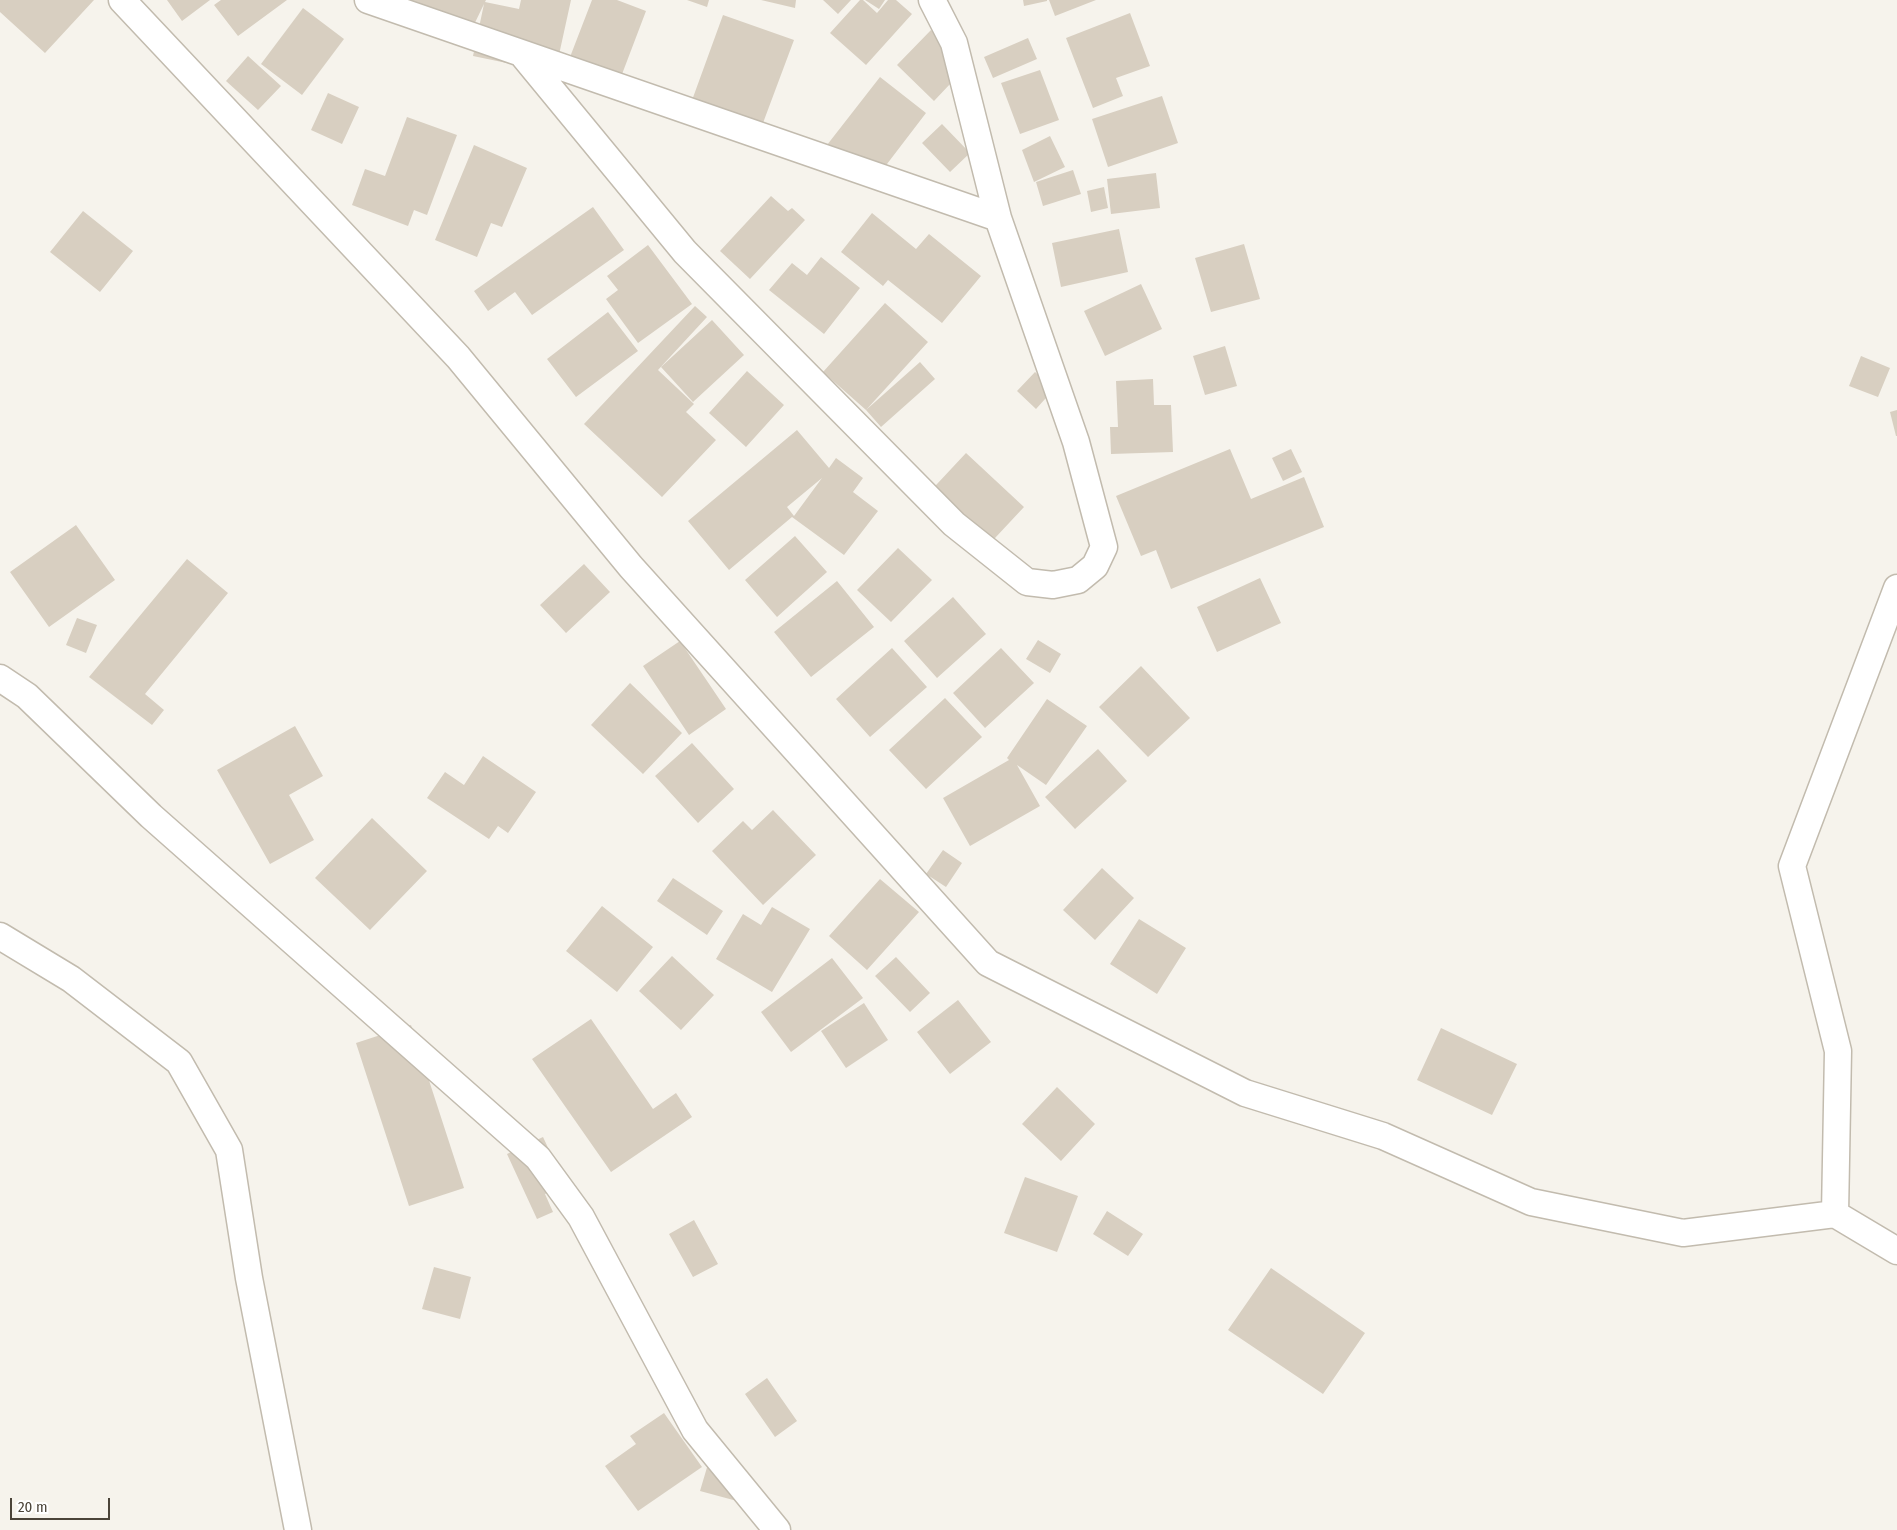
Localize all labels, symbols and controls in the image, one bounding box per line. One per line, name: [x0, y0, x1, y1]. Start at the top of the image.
scale bar: [12, 1488, 112, 1520]
text: 20 m: [18, 1498, 48, 1516]

